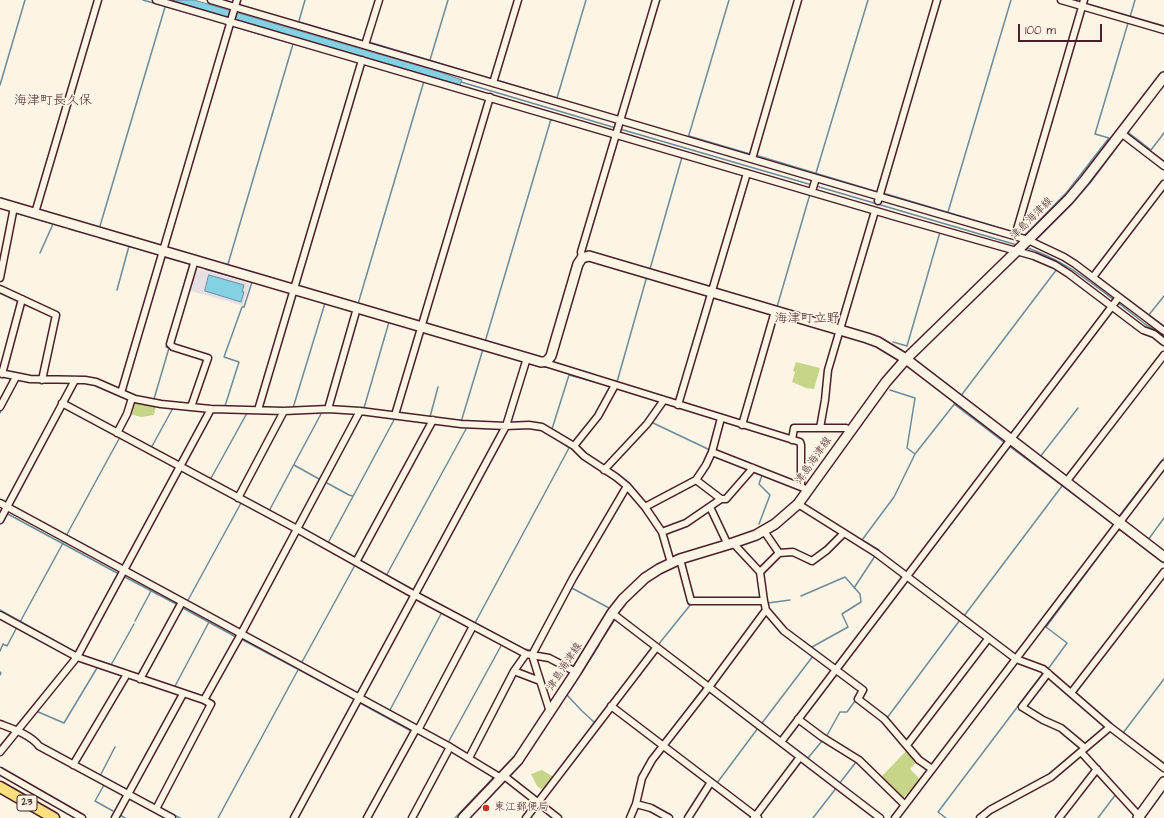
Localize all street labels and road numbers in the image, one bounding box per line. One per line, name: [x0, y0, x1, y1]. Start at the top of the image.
street label: 津島海津線: [1008, 195, 1056, 243]
street label: 津島海津線: [793, 435, 835, 487]
street label: 津島海津線: [544, 640, 586, 694]
road number: 23: [17, 795, 37, 811]

